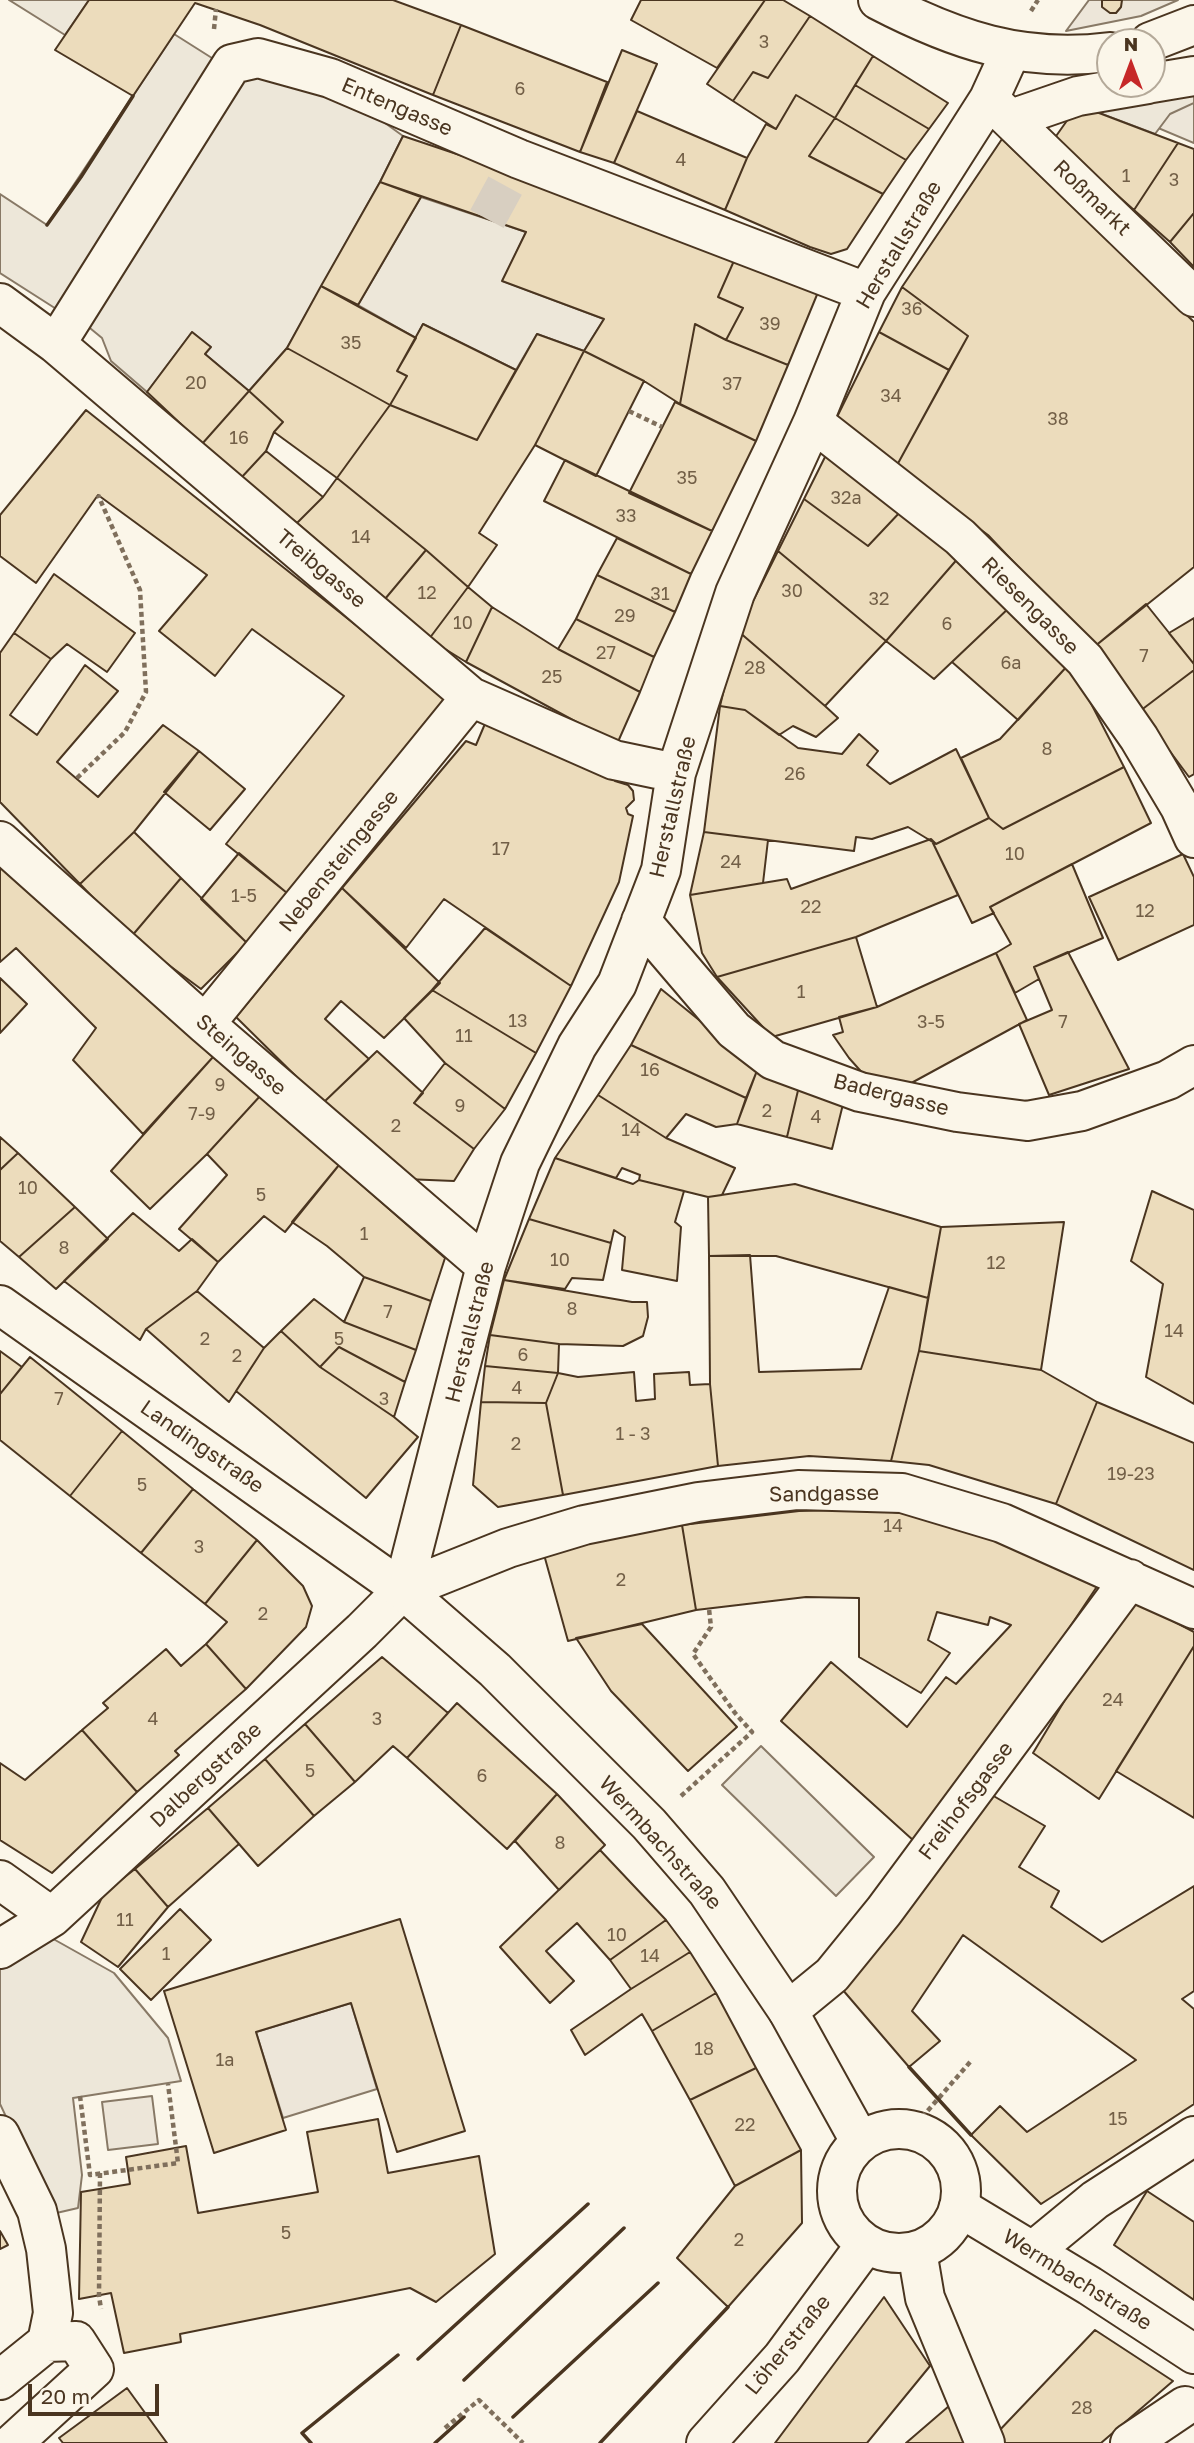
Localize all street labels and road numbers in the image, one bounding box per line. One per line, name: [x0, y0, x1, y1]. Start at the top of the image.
street label: Entengasse: [338, 72, 456, 142]
street label: Roßmarkt: [1048, 155, 1136, 241]
street label: Herstallstraße: [851, 176, 947, 314]
street label: Treibgasse: [271, 524, 371, 614]
street label: Riesengasse: [976, 552, 1084, 660]
street label: Herstallstraße: [644, 734, 702, 880]
street label: Nebensteingasse: [274, 785, 404, 937]
street label: Steingasse: [191, 1009, 291, 1101]
street label: Badergasse: [831, 1068, 951, 1122]
street label: Herstallstraße: [440, 1259, 500, 1405]
street label: Landingstraße: [135, 1395, 269, 1499]
street label: Sandgasse: [769, 1480, 879, 1508]
street label: Dalbergstraße: [145, 1717, 267, 1833]
street label: Freihofsgasse: [913, 1737, 1019, 1865]
street label: Wermbachstraße: [593, 1771, 727, 1915]
street label: Wermbachstraße: [998, 2224, 1156, 2336]
street label: Löherstraße: [740, 2290, 836, 2400]

